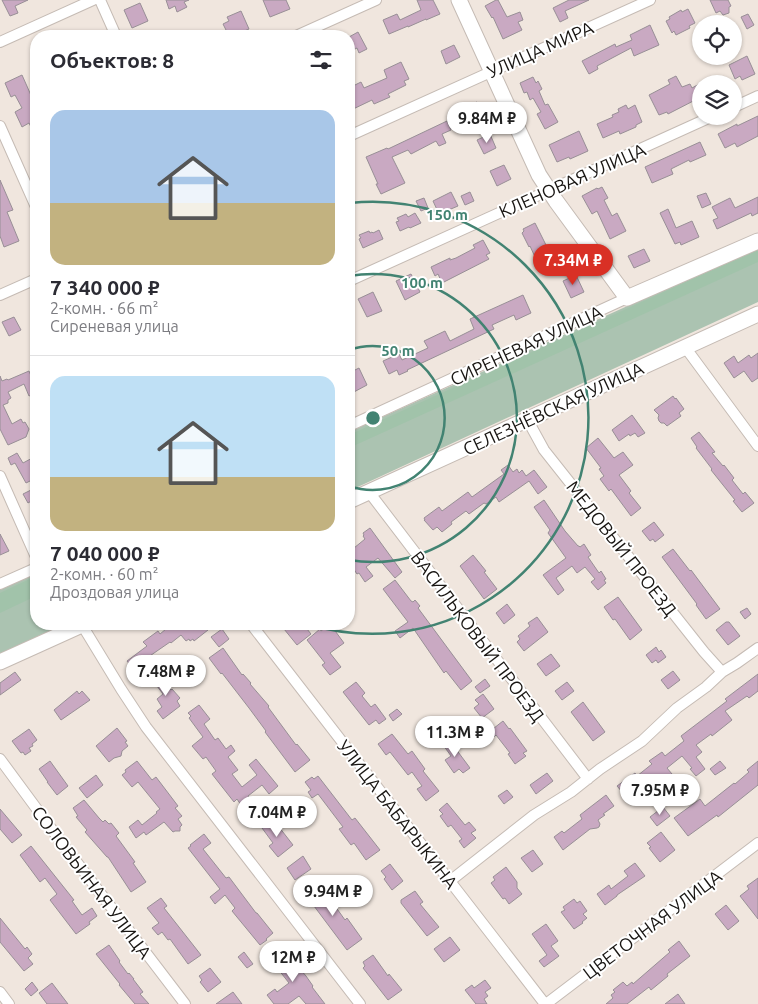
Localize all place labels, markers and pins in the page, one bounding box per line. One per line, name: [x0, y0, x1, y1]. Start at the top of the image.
pin: 9.84M ₽: [441, 102, 533, 144]
pin: 7.34M ₽: [527, 244, 619, 286]
centre of rings: [364, 409, 382, 427]
pin: 7.48M ₽: [120, 654, 212, 697]
pin: 11.3M ₽: [409, 716, 501, 758]
pin: 7.95M ₽: [614, 774, 706, 816]
pin: 7.04M ₽: [231, 796, 323, 838]
pin: 9.94M ₽: [287, 874, 379, 917]
pin: 12M ₽: [258, 940, 328, 983]

